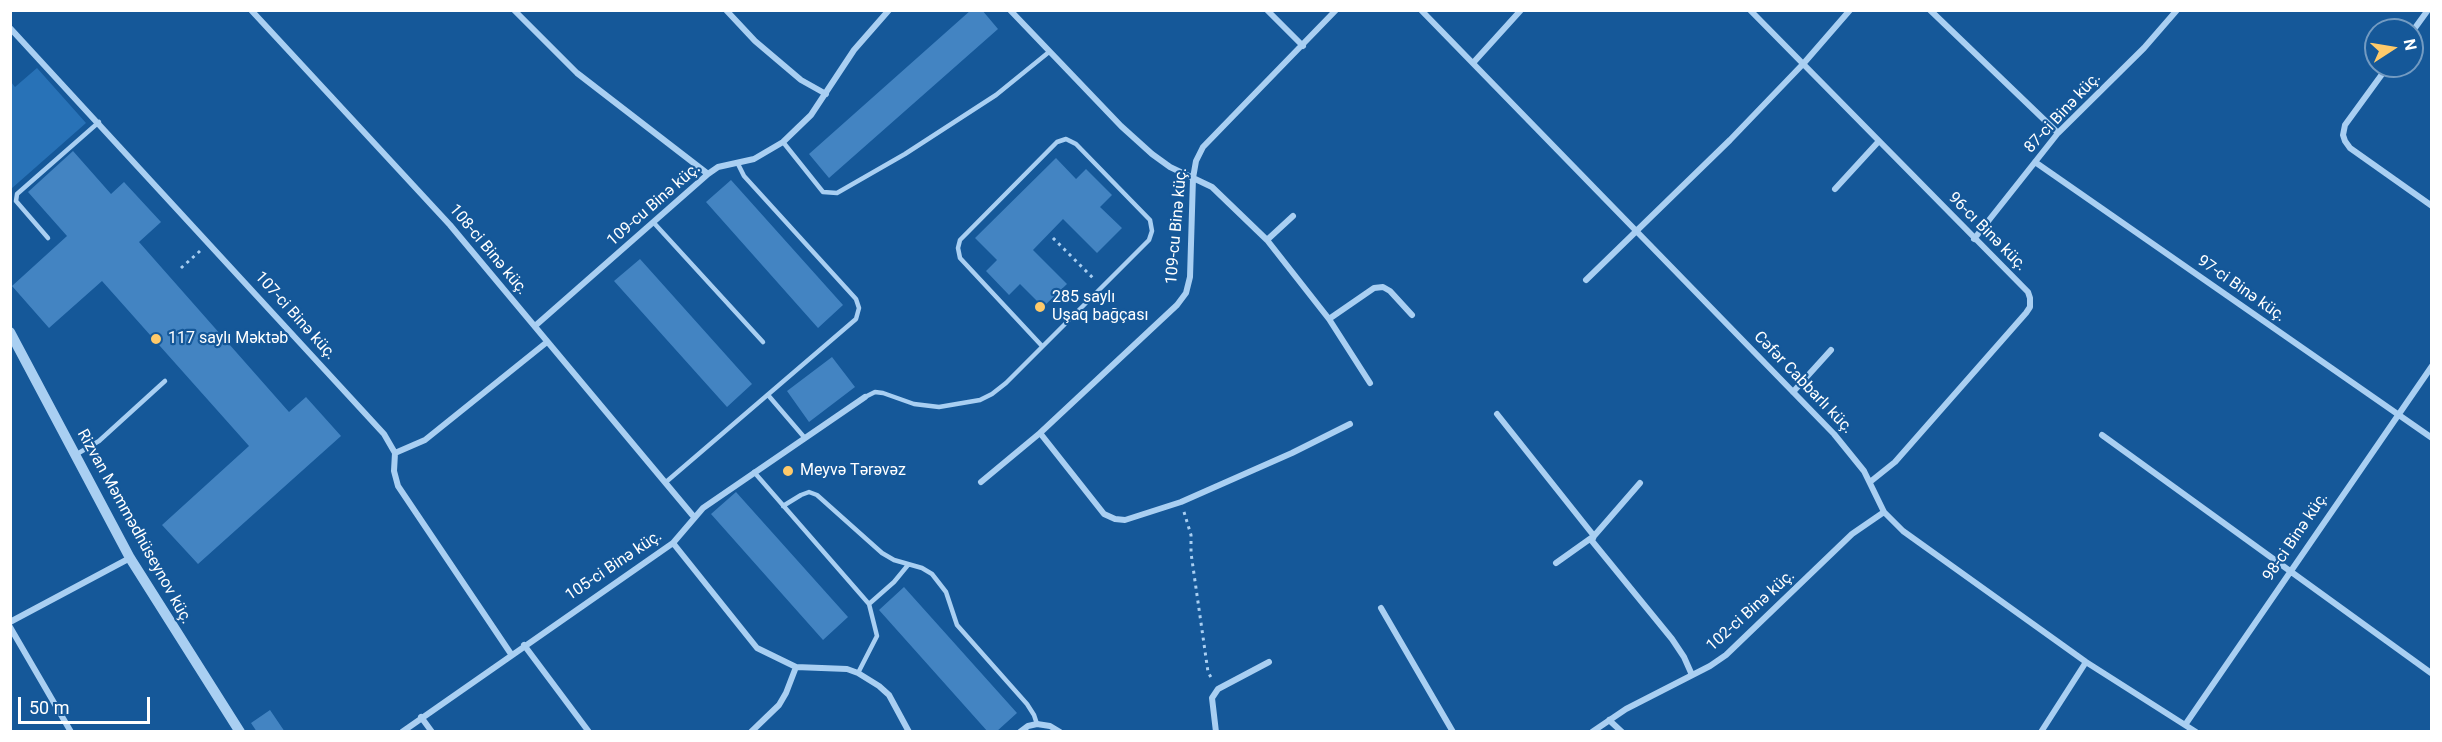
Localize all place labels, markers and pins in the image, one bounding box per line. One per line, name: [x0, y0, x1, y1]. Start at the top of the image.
place label: 285 saylı Uşaq bağçası: [1052, 288, 1148, 326]
marker: 285 saylı Uşaq bağçası: [1033, 300, 1047, 314]
place label: 117 saylı Məktəb: [168, 329, 288, 349]
marker: 117 saylı Məktəb: [149, 332, 163, 346]
place label: Meyvə Tərəvəz: [800, 461, 906, 481]
marker: Meyvə Tərəvəz: [781, 464, 795, 478]

